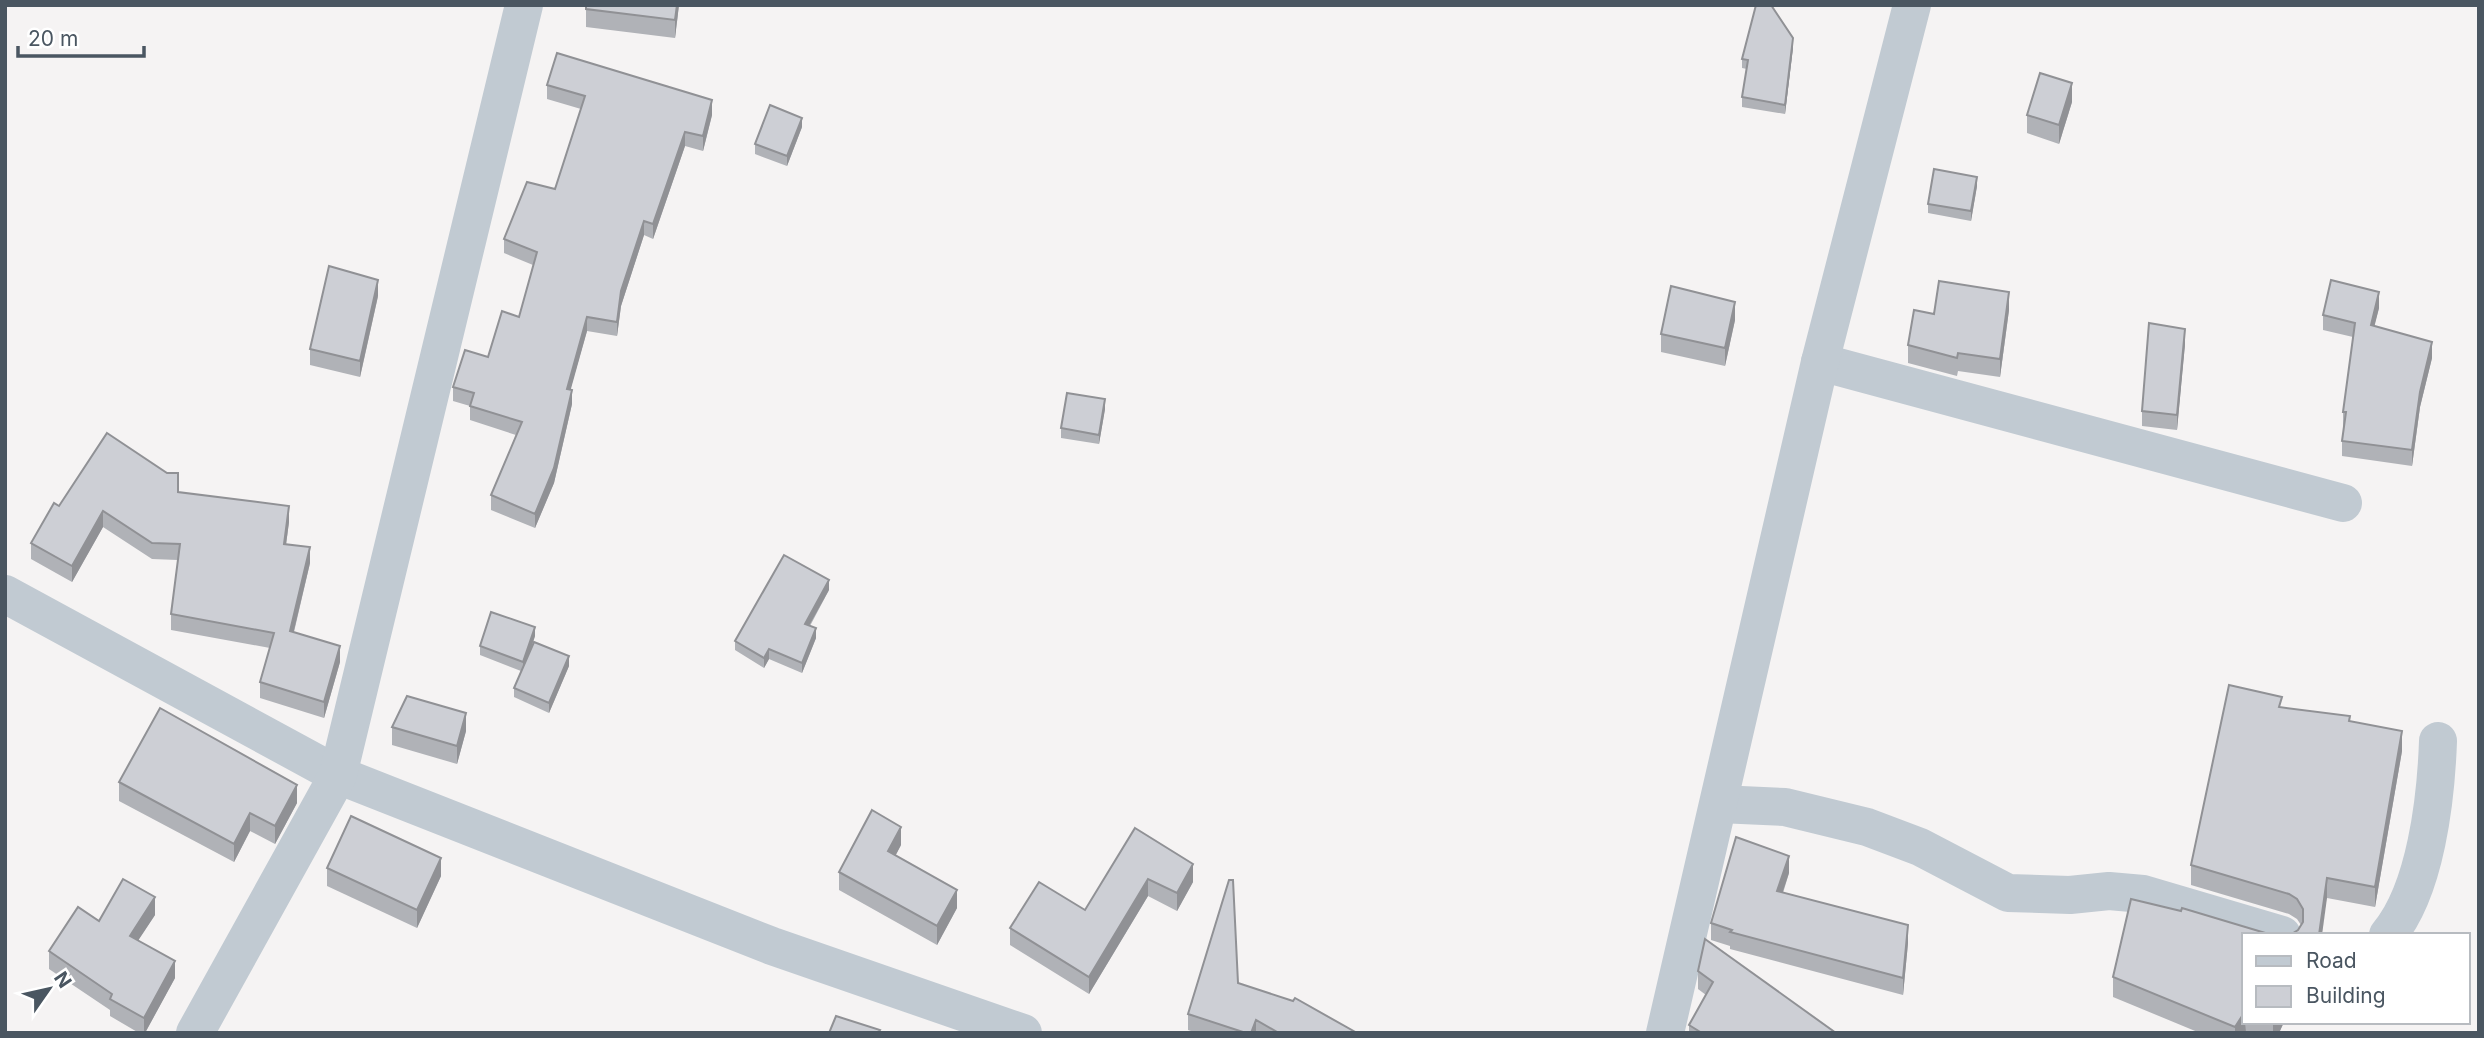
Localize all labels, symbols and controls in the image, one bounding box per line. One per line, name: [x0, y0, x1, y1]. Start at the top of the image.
scale bar: [18, 14, 144, 58]
text: 20 m: [28, 26, 78, 51]
legend: [2242, 933, 2470, 1024]
text: Road: [2306, 948, 2357, 973]
north arrow: [14, 954, 84, 1024]
text: N: [49, 967, 76, 992]
text: Building: [2306, 983, 2386, 1008]

